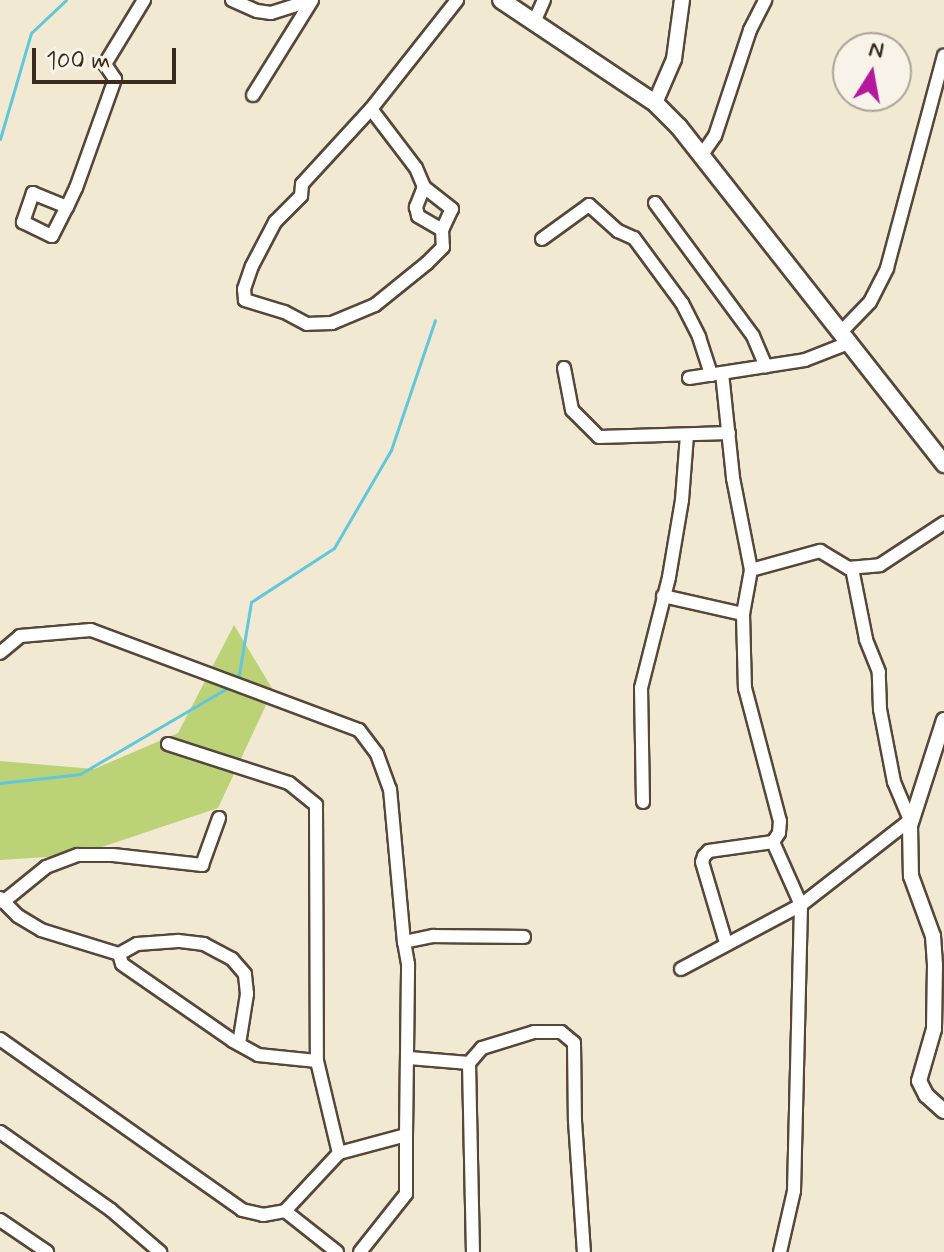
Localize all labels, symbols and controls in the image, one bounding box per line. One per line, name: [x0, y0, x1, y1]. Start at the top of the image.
scale bar: [36, 32, 180, 82]
north arrow: [832, 32, 912, 112]
text: N: [866, 35, 886, 66]
text: 100 m: [46, 46, 110, 77]

